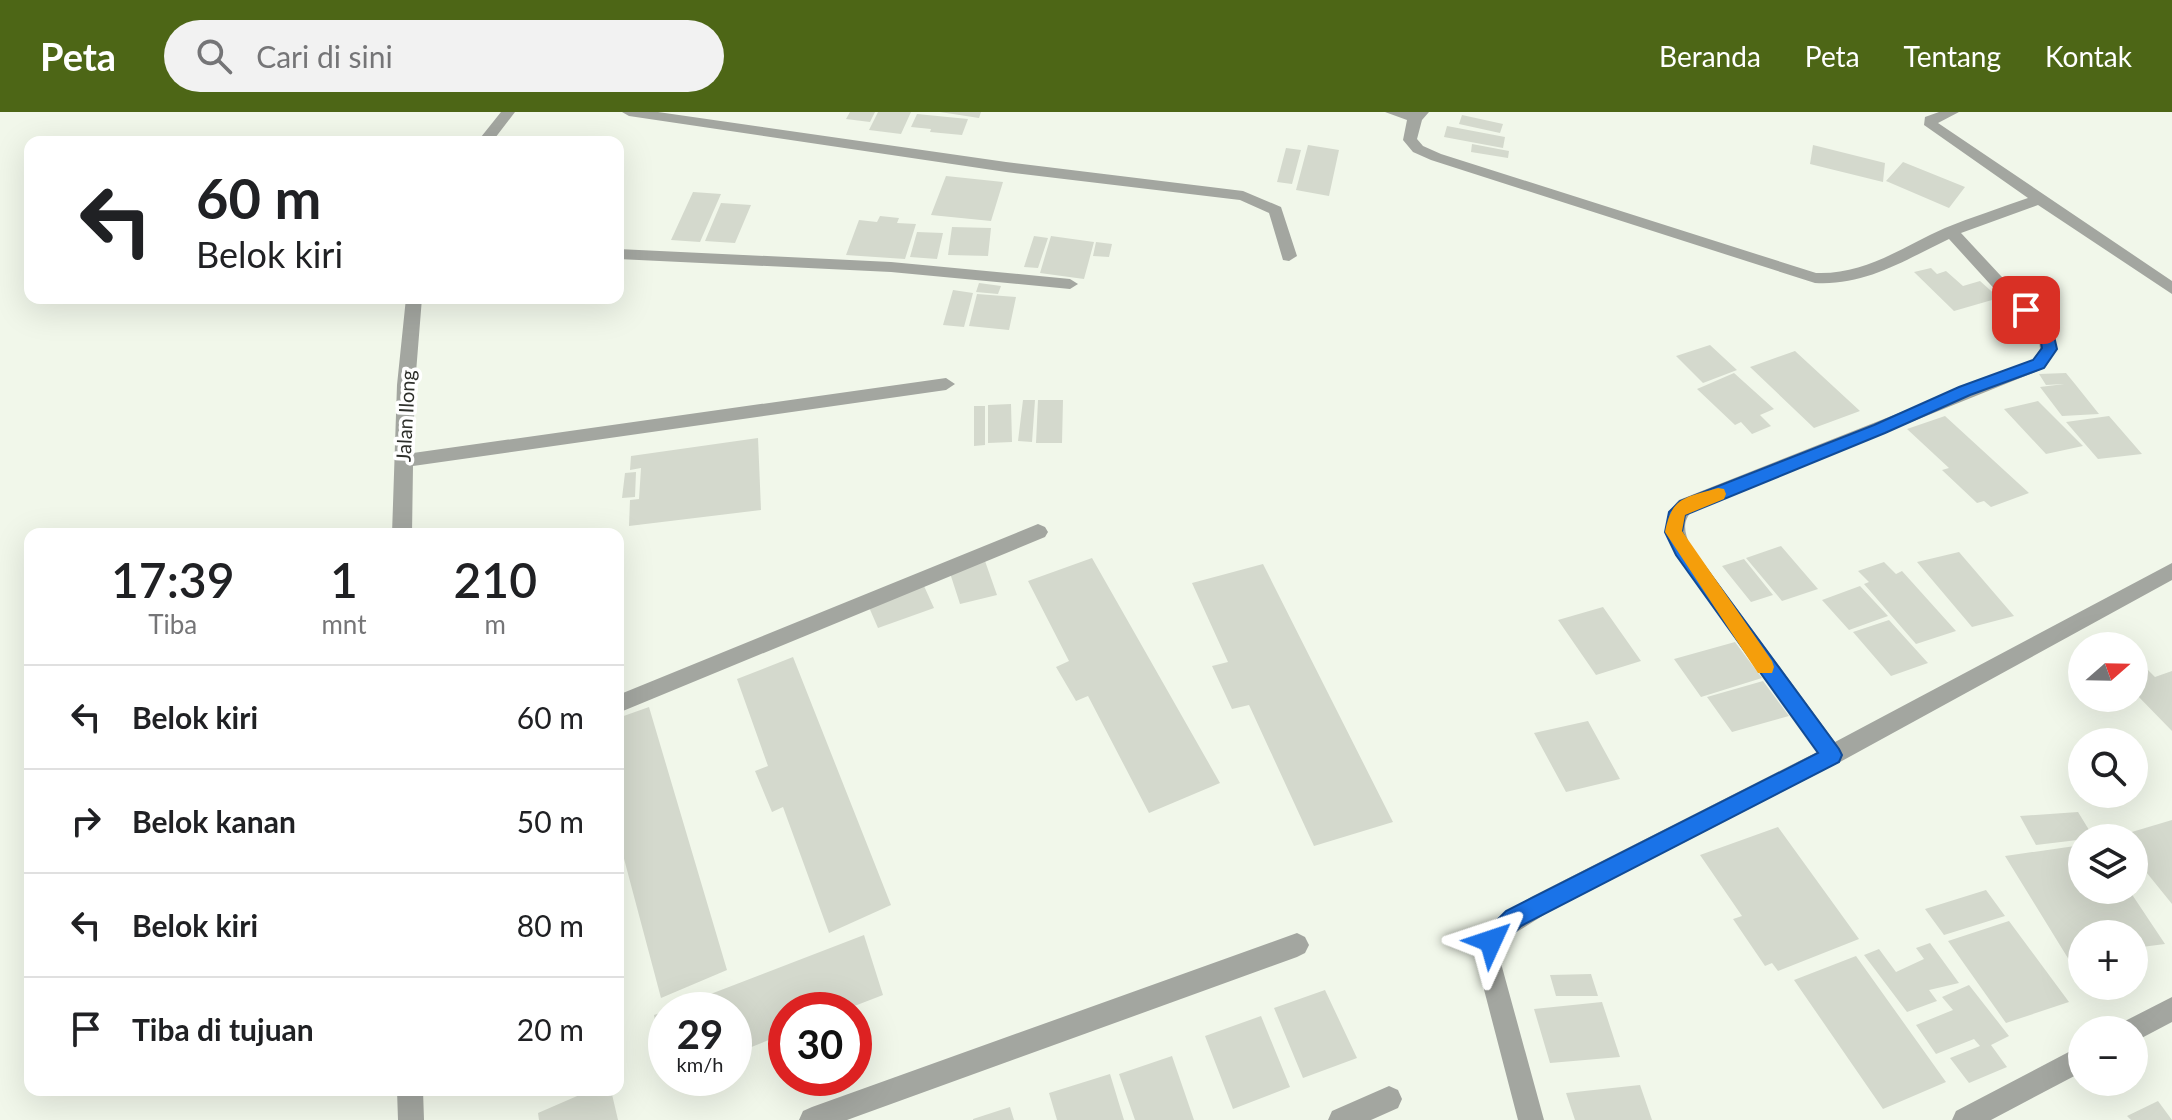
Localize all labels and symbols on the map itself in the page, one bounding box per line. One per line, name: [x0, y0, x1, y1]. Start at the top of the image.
pin: [1992, 276, 2060, 344]
street label: Jalan Ilong: [391, 369, 419, 463]
north arrow: [2068, 632, 2148, 712]
position arrow: [1449, 899, 1533, 983]
speed limit sign: 30: [768, 992, 872, 1096]

